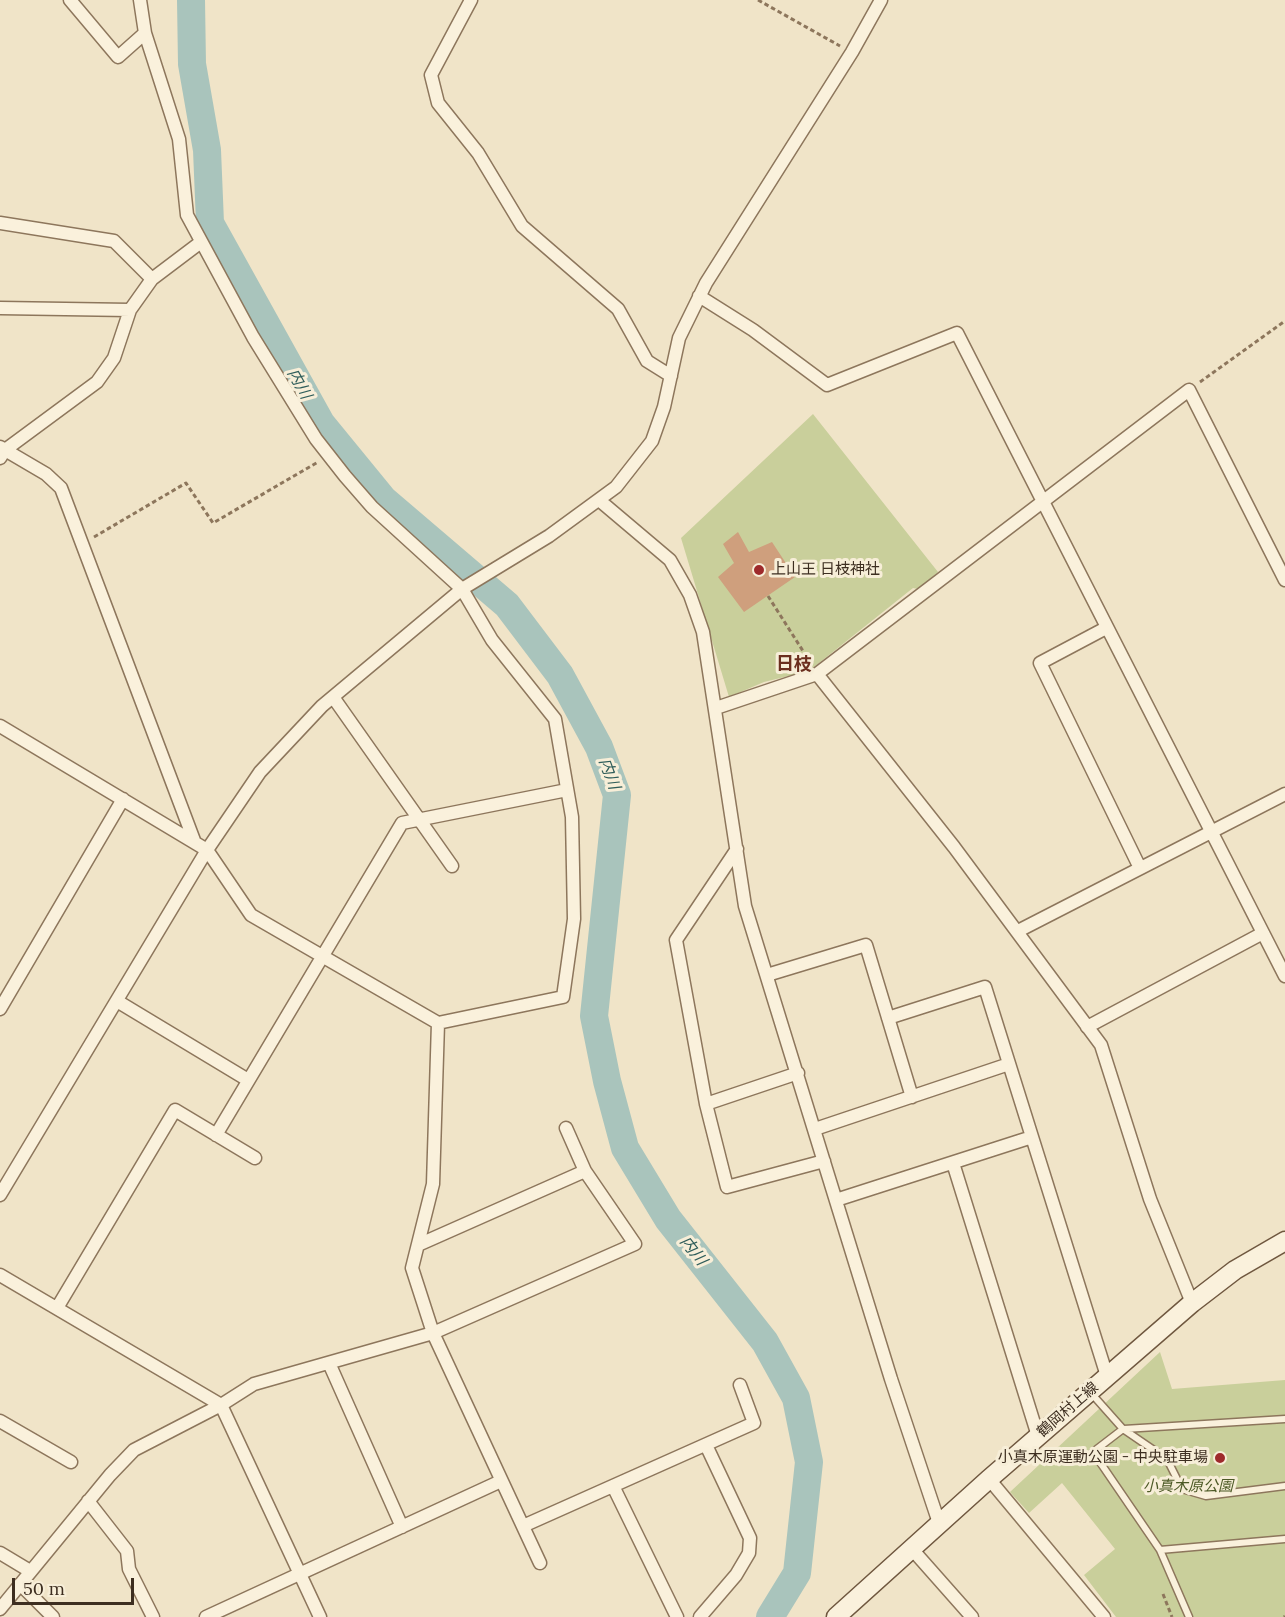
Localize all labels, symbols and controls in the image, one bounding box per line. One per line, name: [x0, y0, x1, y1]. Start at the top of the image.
water label: 内川: [283, 365, 315, 403]
place label: 上山王 日枝神社: [771, 561, 880, 579]
marker: 上山王 日枝神社: [752, 563, 766, 577]
district label: 日枝: [776, 654, 812, 676]
water label: 内川: [595, 756, 623, 792]
water label: 内川: [676, 1232, 710, 1270]
street label: 鶴岡村上線: [1034, 1379, 1102, 1441]
place label: 小真木原運動公園 - 中央駐車場: [998, 1449, 1208, 1467]
marker: 小真木原運動公園 - 中央駐車場: [1213, 1451, 1227, 1465]
park label: 小真木原公園: [1143, 1478, 1233, 1496]
scale bar: [15, 1566, 136, 1604]
text: 50 m: [23, 1577, 65, 1600]

